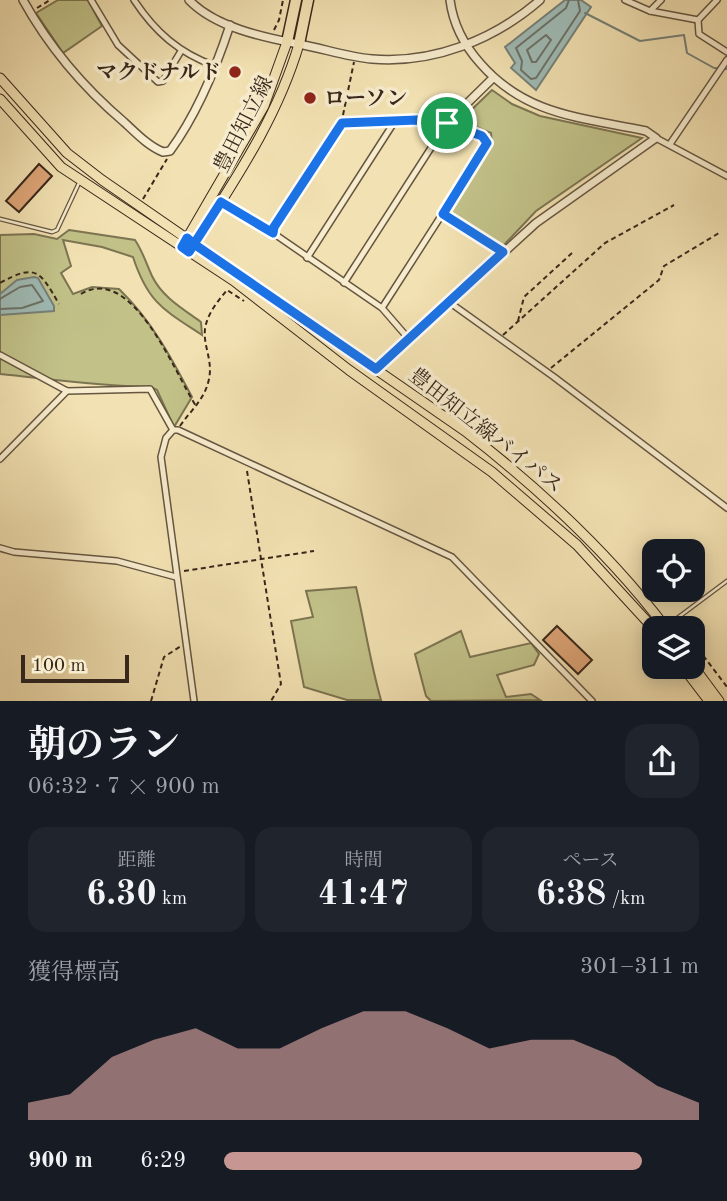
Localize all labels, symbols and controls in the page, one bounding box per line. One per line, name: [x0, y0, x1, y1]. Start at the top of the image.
place label: マクドナルド: [96, 62, 221, 84]
marker: マクドナルド: [227, 64, 243, 80]
street label: 豊田知立線: [209, 72, 278, 176]
place label: ローソン: [324, 89, 407, 110]
marker: ローソン: [302, 90, 318, 106]
pin: [417, 93, 477, 153]
icon: arrive: [428, 104, 466, 142]
street label: 豊田知立線バイパス: [404, 363, 567, 498]
map controls: [642, 539, 705, 679]
button: locate: [642, 539, 705, 602]
button: layers: [642, 616, 705, 679]
scale bar: [21, 652, 130, 683]
text: 100 m: [32, 657, 85, 676]
button: share: [625, 724, 699, 798]
text: 朝のラン: [28, 728, 180, 766]
text: 06:32 · 7 × 900 m: [28, 775, 220, 798]
text: 距離: [117, 852, 156, 871]
text: 時間: [344, 852, 383, 871]
text: ペース: [562, 852, 619, 871]
text: 6.30: [86, 877, 157, 912]
text: 41:47: [318, 877, 409, 912]
text: 6:38: [536, 877, 606, 912]
text: km: [157, 890, 187, 909]
text: /km: [606, 890, 645, 909]
text: 301–311 m: [580, 955, 699, 978]
text: 獲得標高: [28, 961, 120, 984]
text: 900 m: [28, 1149, 93, 1172]
text: 6:29: [140, 1149, 186, 1172]

